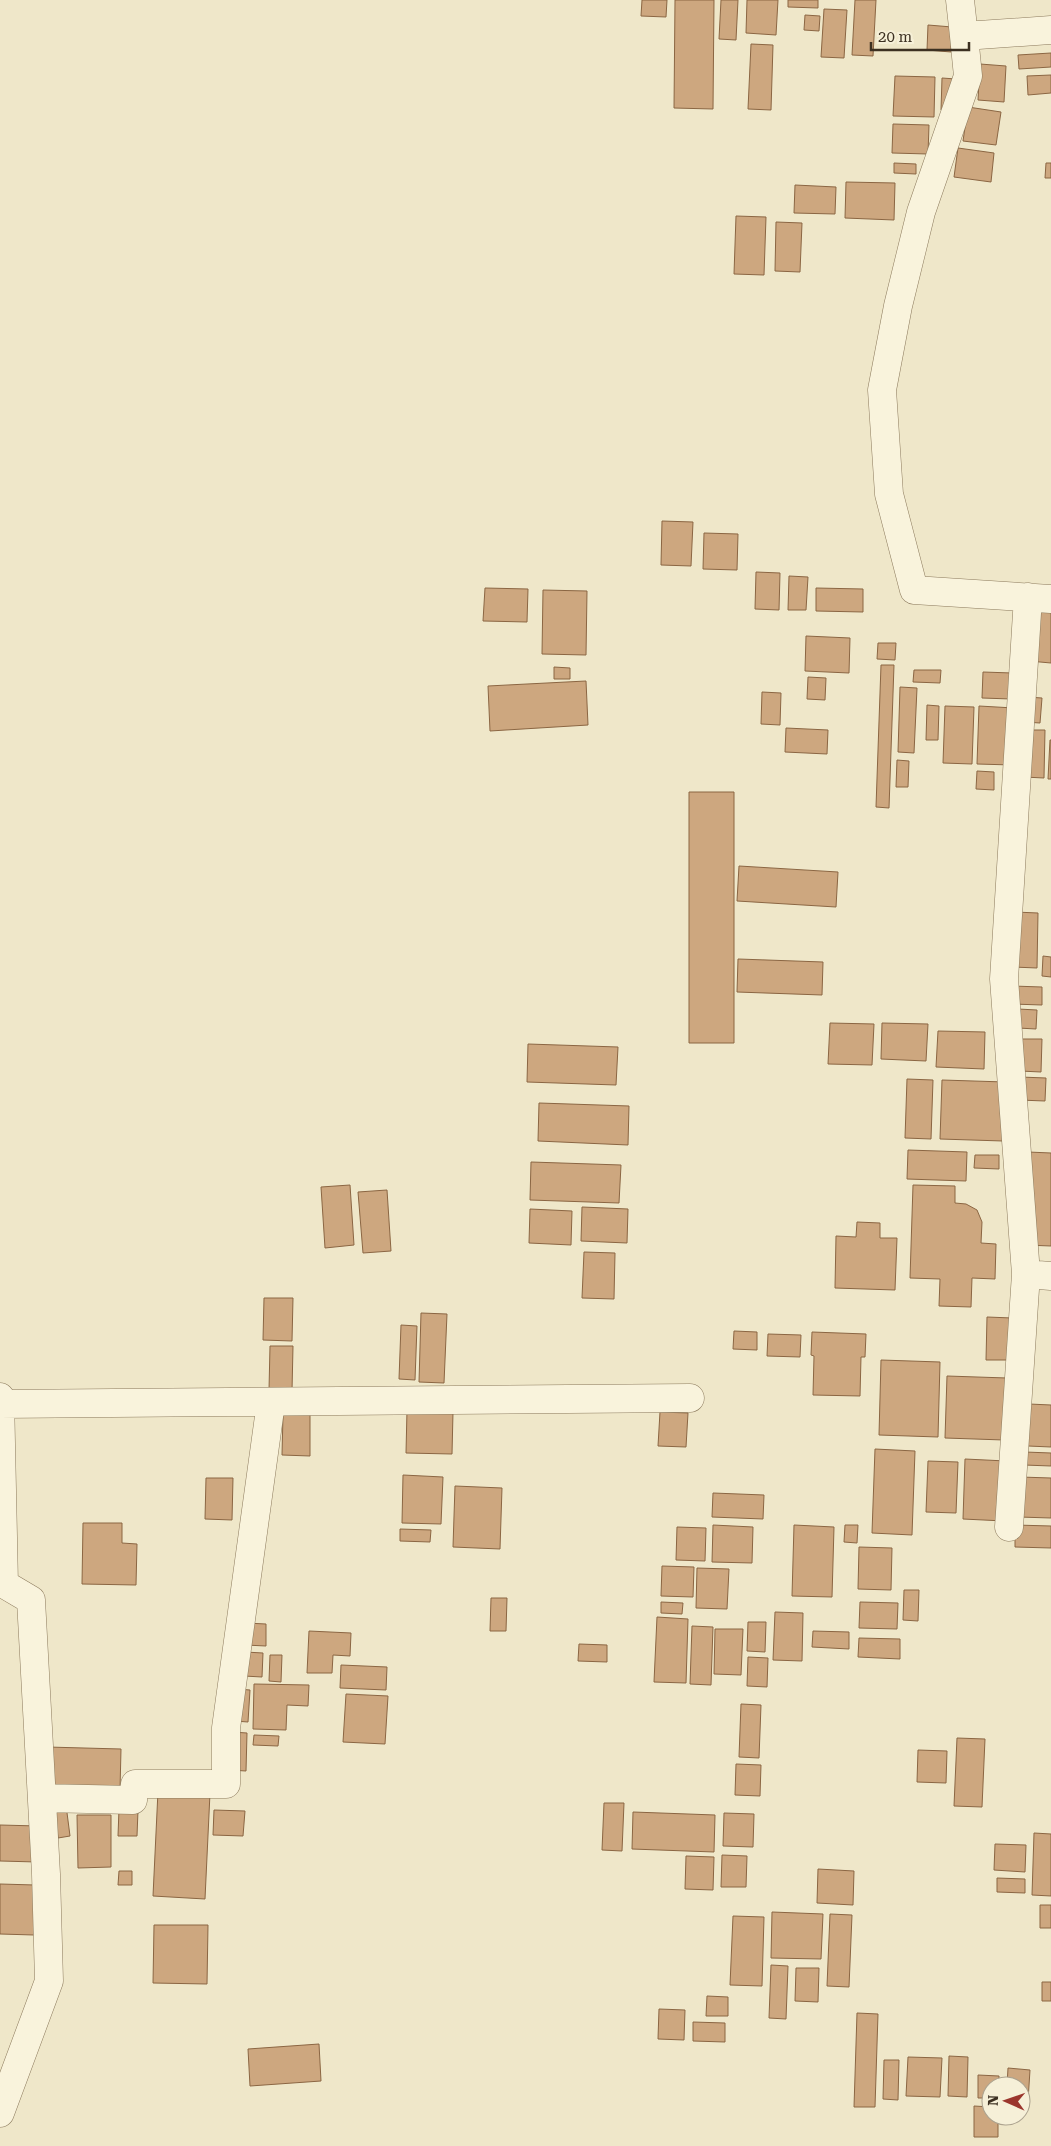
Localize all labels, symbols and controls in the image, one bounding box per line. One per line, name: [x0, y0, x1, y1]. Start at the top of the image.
scale bar: [871, 20, 968, 52]
text: 20 m: [878, 28, 913, 46]
north arrow: [981, 2076, 1031, 2126]
text: N: [985, 2095, 1001, 2106]

